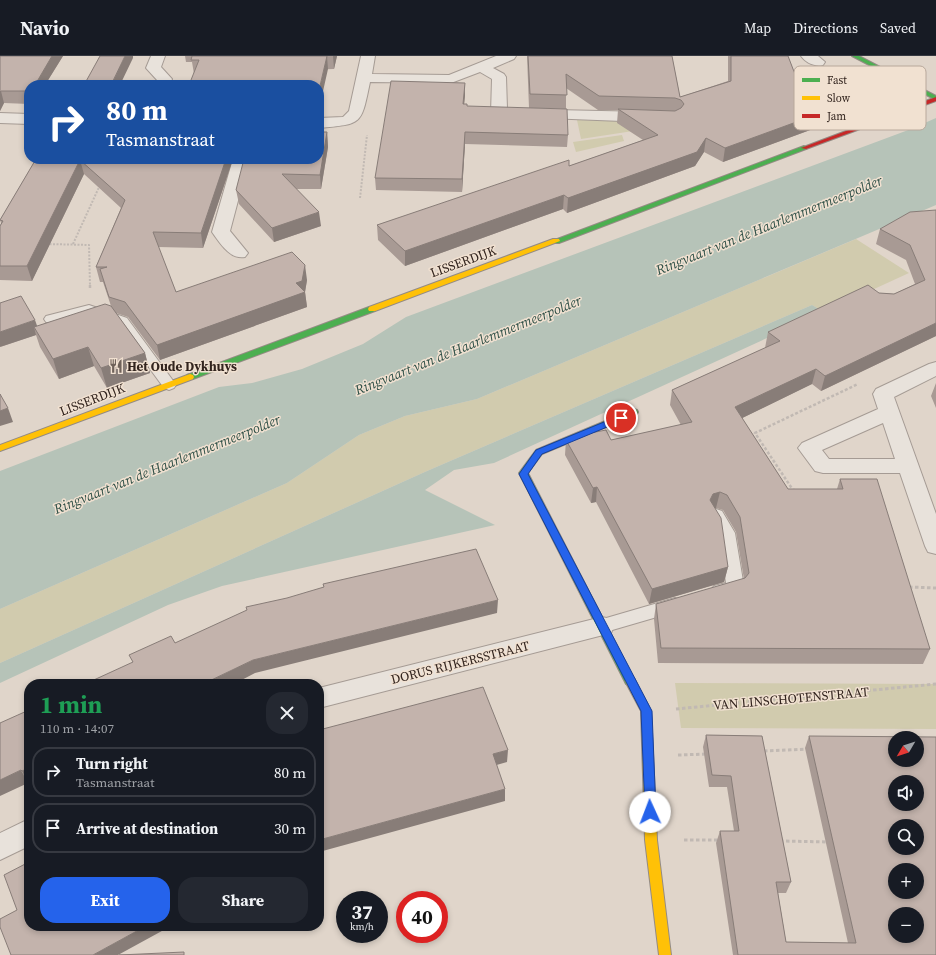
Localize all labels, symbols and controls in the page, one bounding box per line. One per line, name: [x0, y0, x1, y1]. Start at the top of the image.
text: Navio: [20, 15, 70, 41]
text: Map: [744, 18, 771, 38]
text: Directions: [793, 18, 858, 38]
text: Saved: [880, 18, 916, 38]
legend: [794, 66, 926, 130]
text: Fast: [827, 73, 847, 88]
text: 80 m: [106, 91, 168, 129]
text: Slow: [827, 91, 851, 106]
icon: right: [40, 96, 92, 148]
text: Jam: [826, 109, 846, 124]
text: Tasmanstraat: [106, 127, 215, 152]
water label: Ringvaart van de Haarlemmermeerpolder: [652, 170, 886, 280]
street label: LISSERDIJK: [428, 242, 499, 281]
water label: Ringvaart van de Haarlemmermeerpolder: [351, 290, 585, 400]
restaurant icon: Het Oude Dykhuys: [108, 358, 124, 374]
place label: Het Oude Dykhuys: [127, 358, 237, 375]
street label: LISSERDIJK: [57, 379, 128, 420]
pin: [604, 401, 638, 435]
icon: arrive: [610, 407, 632, 429]
water label: Ringvaart van de Haarlemmermeerpolder: [50, 409, 284, 519]
street label: DORUS RIJKERSSTRAAT: [389, 637, 531, 688]
street label: VAN LINSCHOTENSTRAAT: [712, 683, 870, 714]
text: 1 min: [40, 688, 102, 721]
button: close: [266, 692, 308, 734]
text: 110 m · 14:07: [40, 720, 114, 737]
north arrow: [888, 731, 924, 767]
map controls: [888, 731, 924, 943]
text: Turn right: [76, 753, 148, 774]
icon: right: [42, 761, 64, 783]
text: 80 m: [274, 762, 306, 783]
text: Tasmanstraat: [76, 774, 154, 791]
button: sound: [888, 775, 924, 811]
position arrow: [629, 791, 671, 833]
icon: arrive: [42, 817, 64, 839]
text: Arrive at destination: [76, 818, 218, 839]
text: 30 m: [274, 818, 306, 839]
button: search: [888, 819, 924, 855]
button: +: [888, 863, 924, 899]
button: Exit: [40, 877, 170, 923]
button: Share: [178, 877, 308, 923]
speed limit sign: 40: [396, 891, 448, 943]
text: 37: [351, 898, 373, 926]
button: −: [888, 907, 924, 943]
text: km/h: [350, 920, 374, 933]

